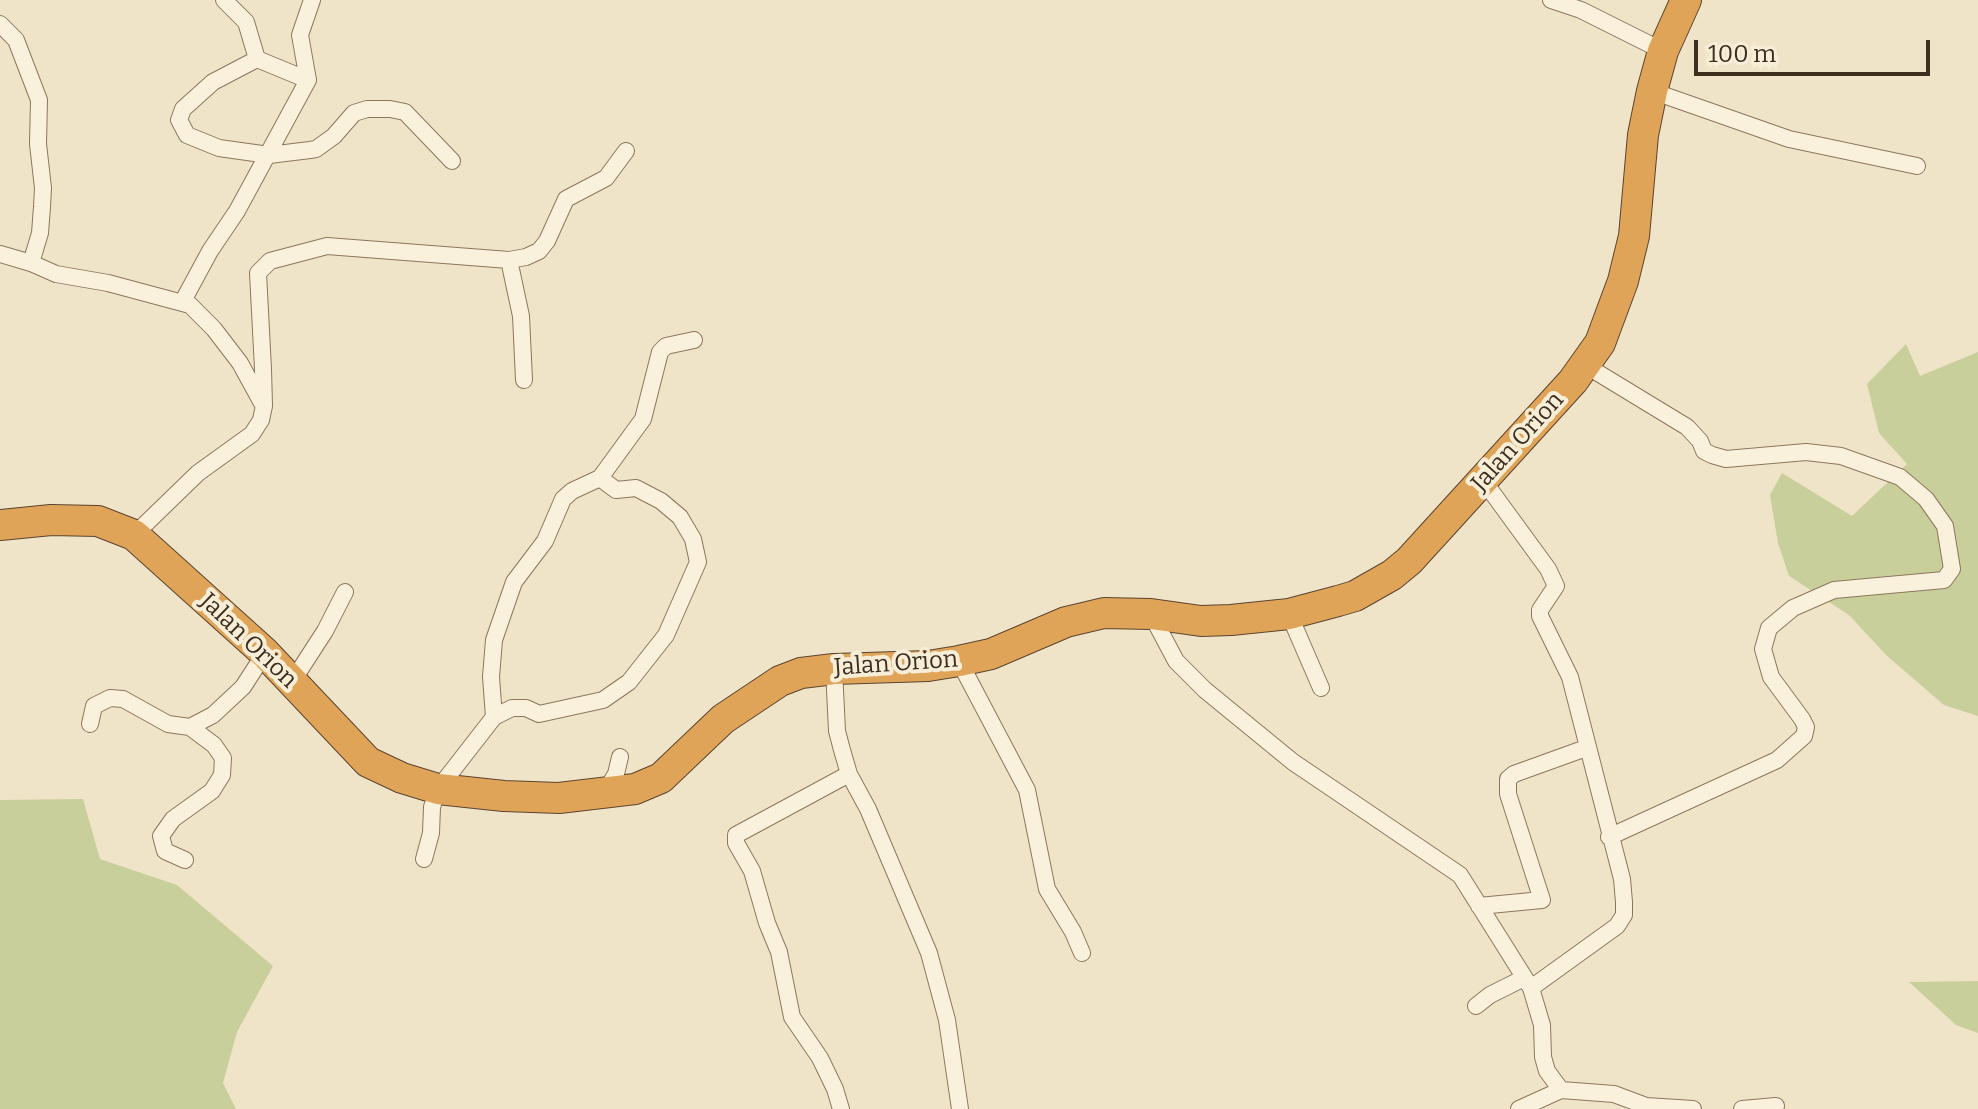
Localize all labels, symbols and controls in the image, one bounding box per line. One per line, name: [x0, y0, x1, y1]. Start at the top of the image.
scale bar: [1698, 24, 1934, 74]
text: 100 m: [1708, 40, 1776, 68]
street label: Jalan Orion: [1466, 386, 1570, 498]
street label: Jalan Orion: [193, 588, 303, 694]
street label: Jalan Orion: [833, 645, 959, 683]

